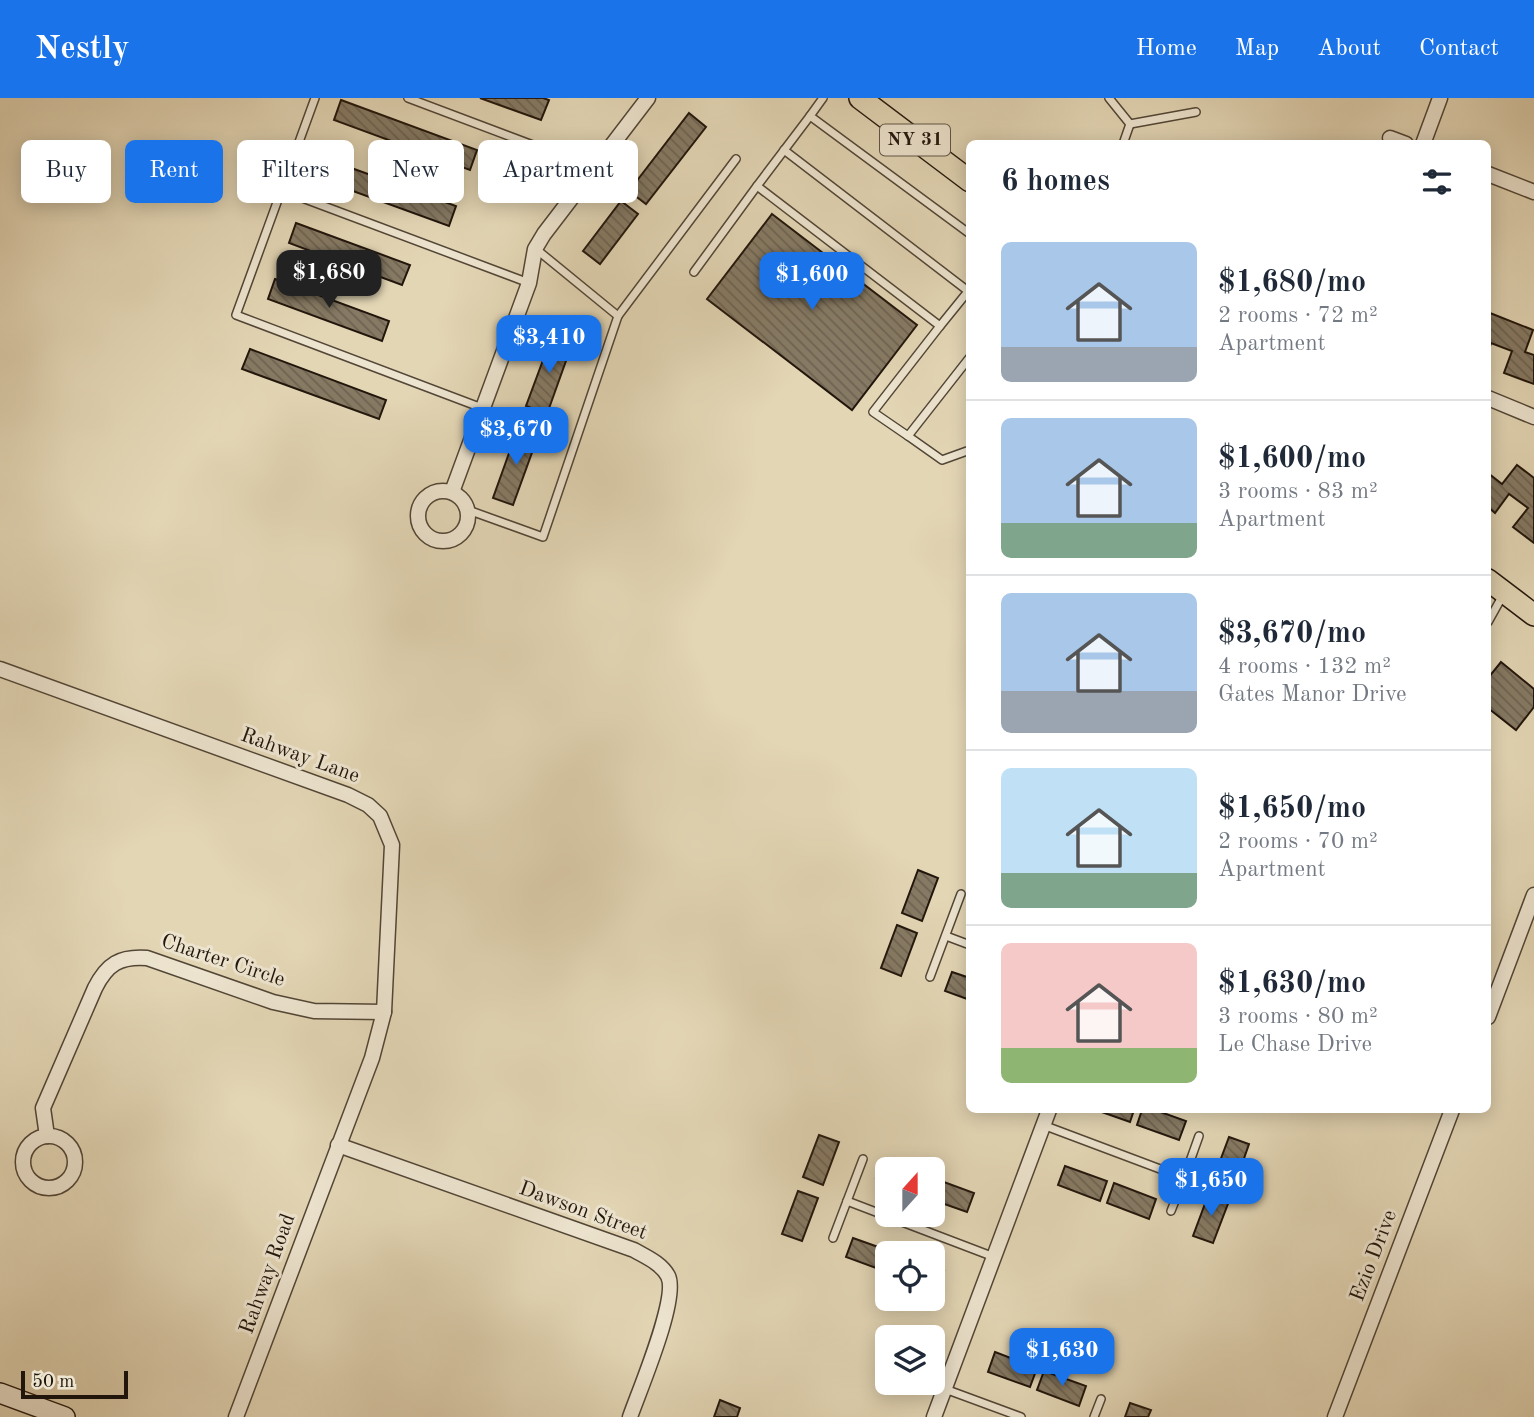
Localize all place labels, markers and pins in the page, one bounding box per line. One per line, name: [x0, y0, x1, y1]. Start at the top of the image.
pin: $1,680: [272, 250, 386, 310]
pin: $1,600: [755, 252, 869, 312]
pin: $3,410: [492, 316, 606, 375]
pin: $3,670: [459, 408, 573, 467]
pin: $1,650: [1154, 1158, 1268, 1218]
pin: $1,630: [1005, 1328, 1119, 1388]

